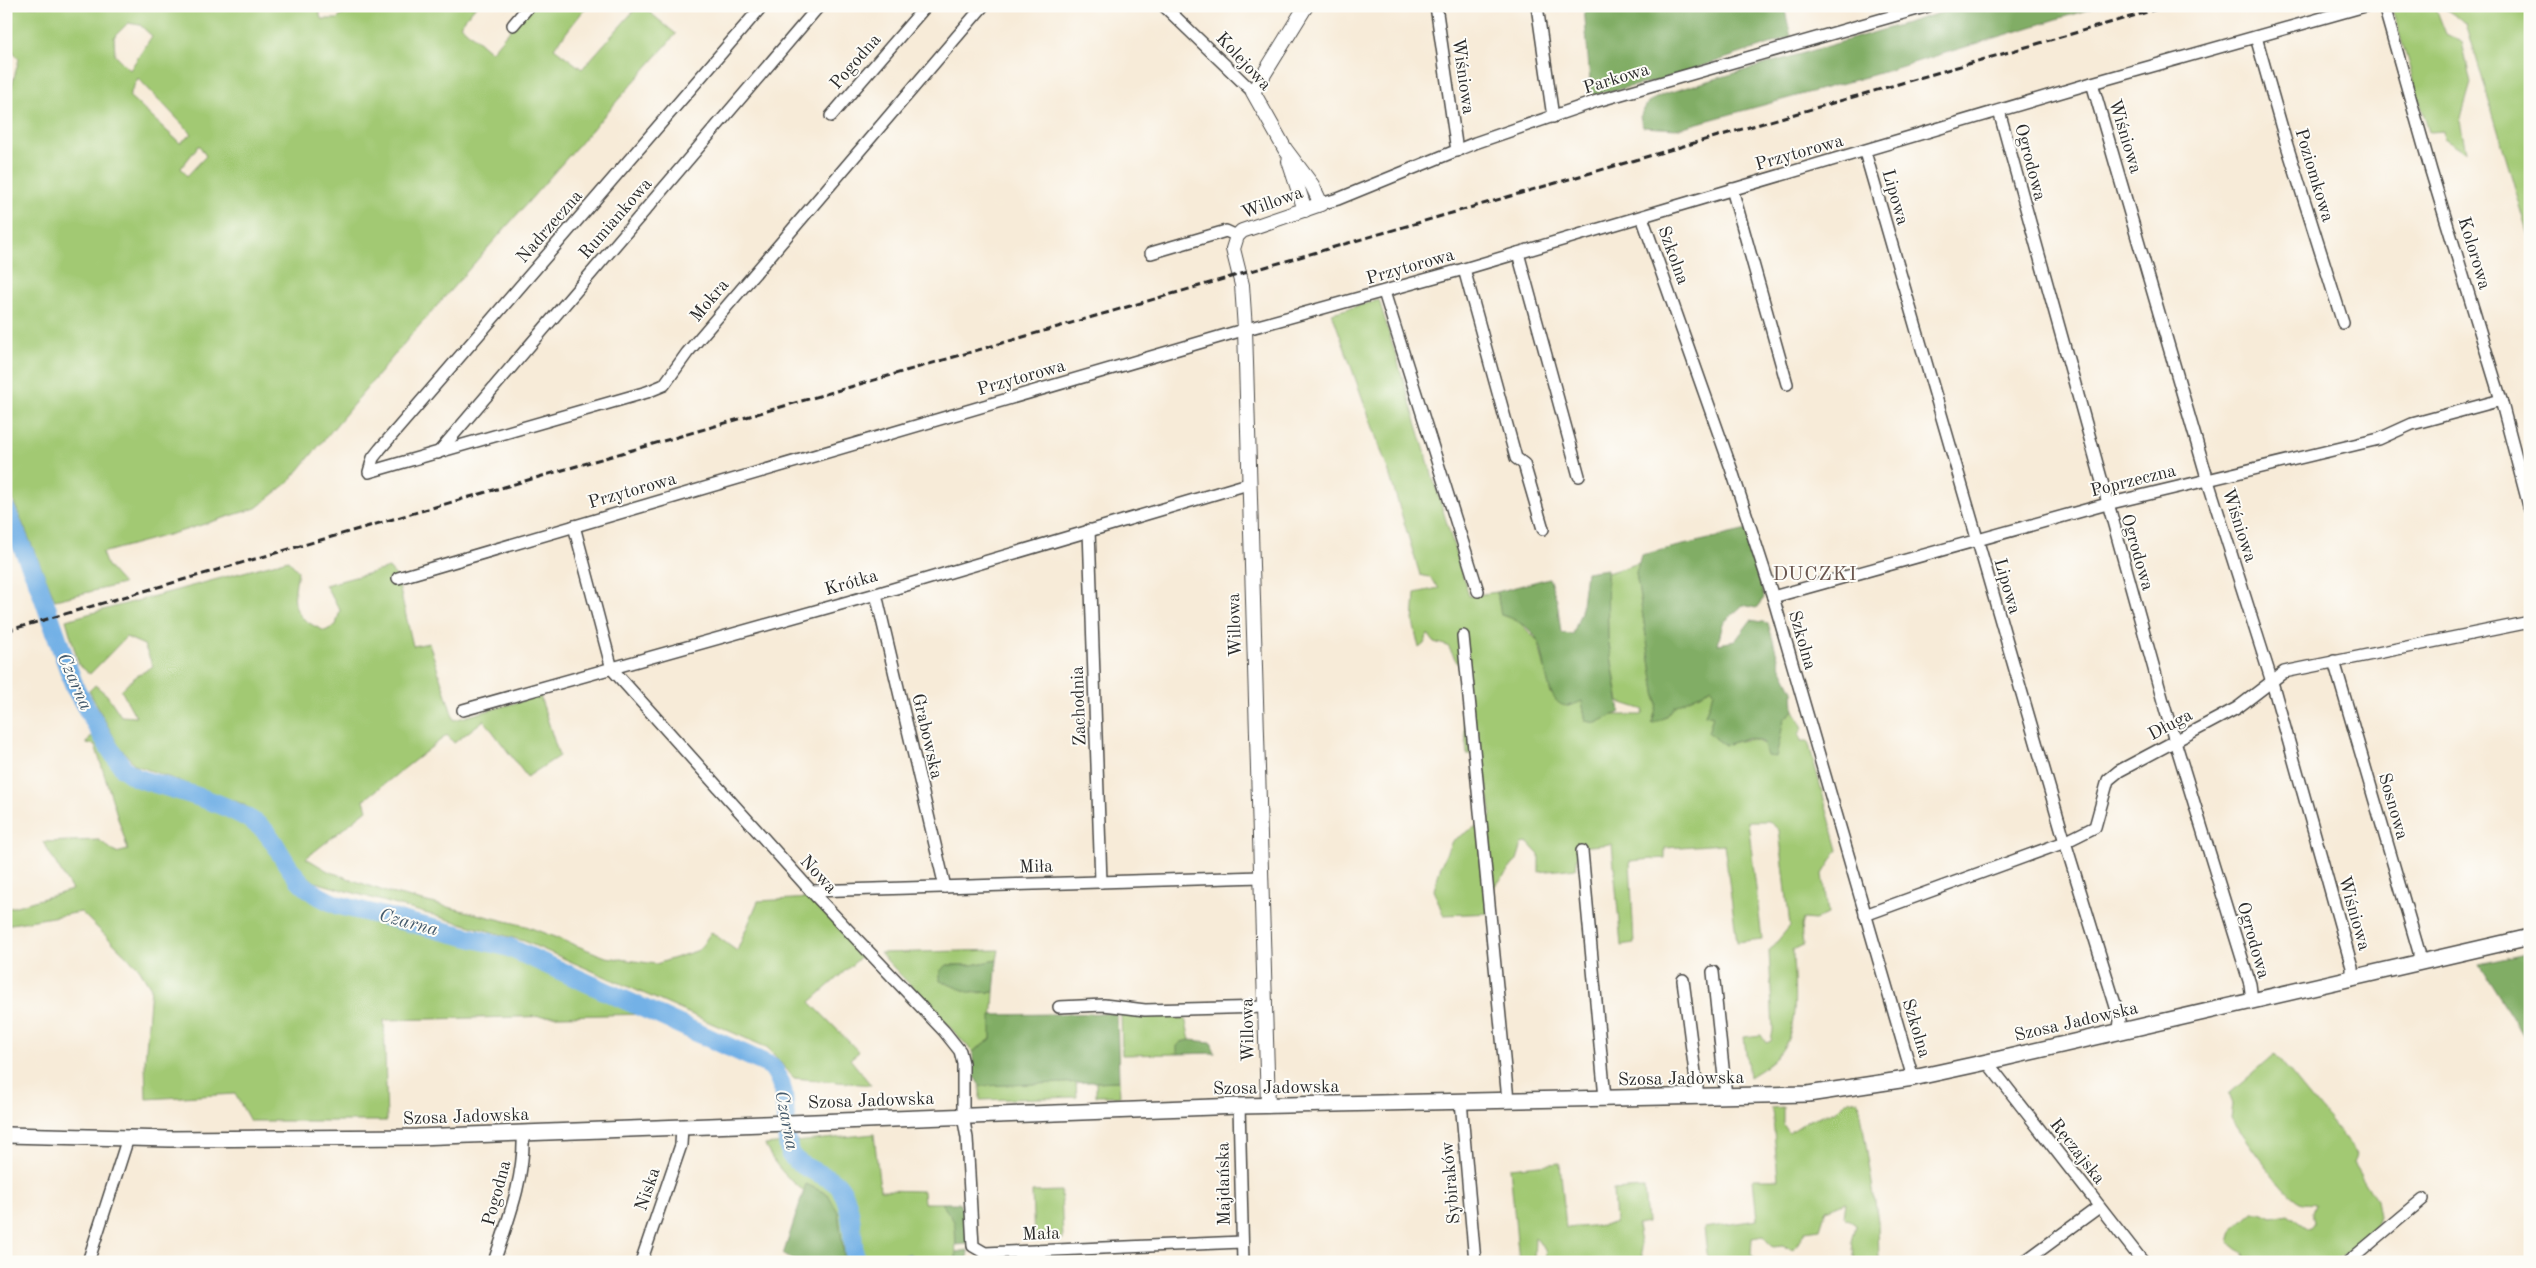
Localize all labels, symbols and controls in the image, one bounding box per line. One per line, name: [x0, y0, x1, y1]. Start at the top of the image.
street label: Kolejowa: [1212, 29, 1275, 94]
street label: Pogodna: [827, 30, 885, 93]
street label: Wiśniowa: [1449, 37, 1477, 115]
street label: Parkowa: [1581, 60, 1652, 98]
street label: Wiśniowa: [2105, 97, 2145, 176]
street label: Ogrodowa: [2011, 122, 2049, 203]
street label: Poziomkowa: [2291, 127, 2337, 224]
street label: Przytorowa: [1753, 132, 1845, 174]
street label: Lipowa: [1879, 167, 1912, 227]
street label: Rumiankowa: [576, 175, 656, 263]
street label: Willowa: [1239, 184, 1306, 222]
street label: Nadrzeczna: [513, 187, 586, 267]
street label: Kolorowa: [2455, 215, 2494, 292]
street label: Szkolna: [1654, 224, 1692, 287]
street label: Przytorowa: [1364, 246, 1456, 288]
street label: Mokra: [687, 276, 733, 325]
street label: Przytorowa: [975, 357, 1067, 399]
street label: Poprzeczna: [2089, 462, 2178, 500]
street label: Przytorowa: [586, 470, 678, 512]
street label: Wiśniowa: [2219, 486, 2259, 565]
street label: Ogrodowa: [2118, 512, 2157, 593]
street label: Lipowa: [1991, 556, 2024, 616]
district label: DUCZKI: [1772, 565, 1858, 585]
street label: Krótka: [823, 567, 880, 599]
street label: Willowa: [1225, 593, 1245, 657]
street label: Szkolna: [1785, 609, 1819, 672]
water label: Czarna: [53, 651, 95, 714]
street label: Zachodnia: [1069, 666, 1089, 746]
street label: Grabowska: [908, 692, 946, 781]
street label: Długa: [2145, 706, 2196, 744]
street label: Sosnowa: [2375, 771, 2411, 842]
street label: Nowa: [796, 852, 840, 897]
street label: Miła: [1019, 857, 1053, 877]
street label: Wiśniowa: [2335, 874, 2373, 953]
street label: Ogrodowa: [2234, 900, 2273, 981]
water label: Czarna: [377, 906, 440, 940]
street label: Szkolna: [1899, 997, 1934, 1060]
street label: Willowa: [1238, 998, 1258, 1062]
street label: Szosa Jadowska: [2013, 999, 2140, 1045]
street label: Szosa Jadowska: [1618, 1069, 1744, 1089]
street label: Szosa Jadowska: [1213, 1078, 1339, 1098]
water label: Czarna: [770, 1089, 801, 1152]
street label: Szosa Jadowska: [808, 1090, 935, 1112]
street label: Szosa Jadowska: [403, 1106, 530, 1128]
street label: Ręczajska: [2046, 1115, 2108, 1188]
street label: Sybiraków: [1438, 1141, 1464, 1225]
street label: Majdańska: [1214, 1142, 1234, 1226]
street label: Pogodna: [480, 1159, 514, 1228]
street label: Niska: [632, 1165, 664, 1213]
street label: Mała: [1022, 1224, 1060, 1244]

